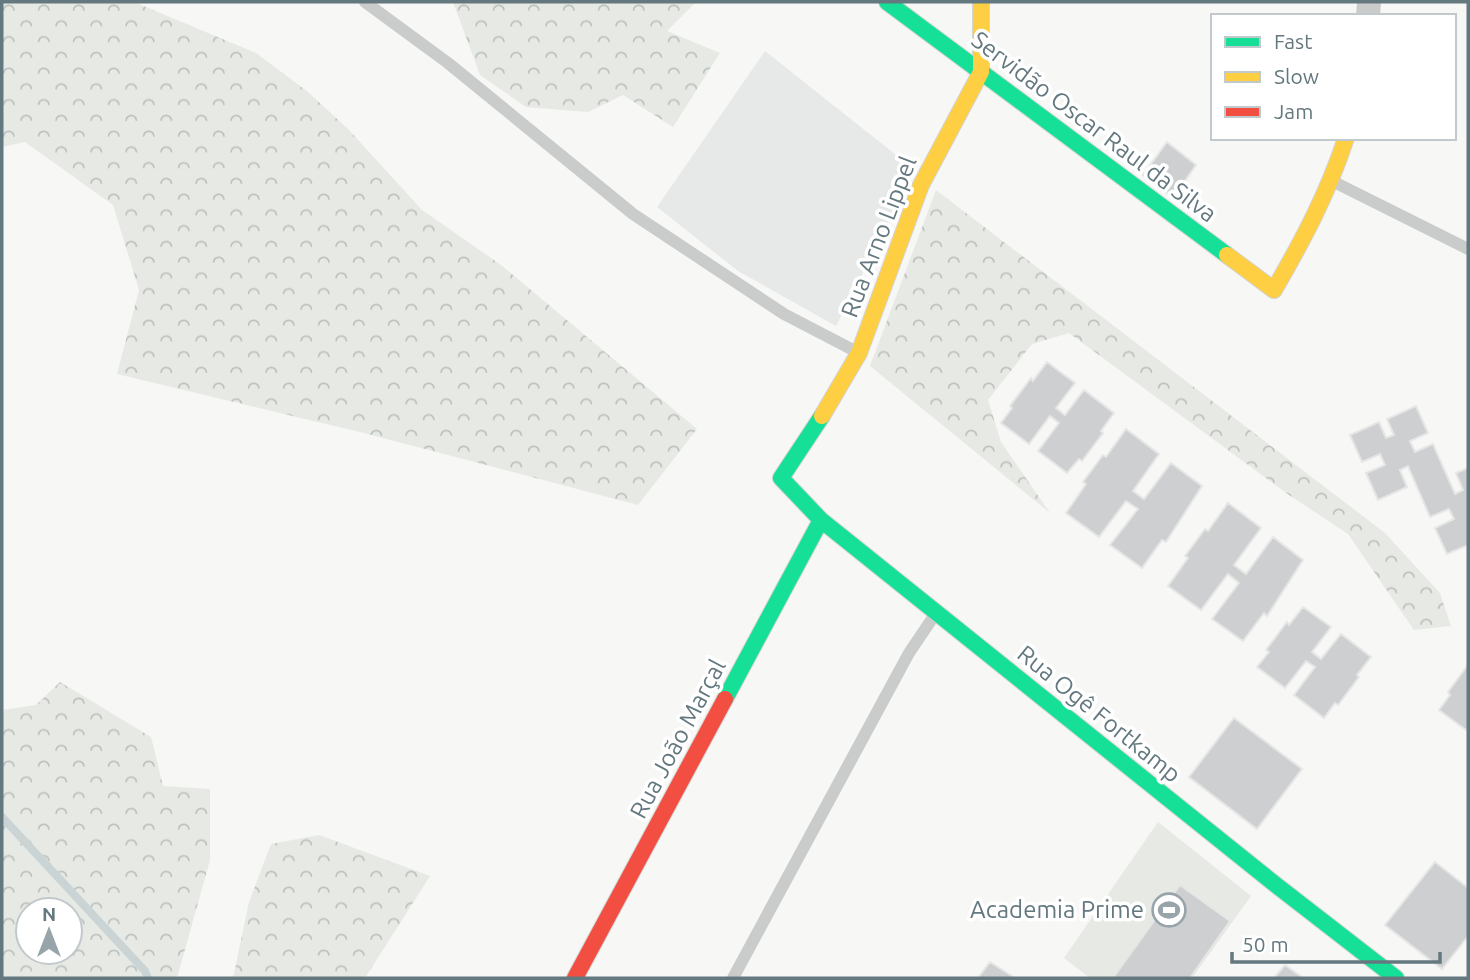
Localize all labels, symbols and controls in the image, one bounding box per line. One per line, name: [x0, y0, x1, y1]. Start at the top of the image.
legend: [1211, 14, 1456, 140]
street label: Servidão Oscar Raul da Silva: [967, 26, 1222, 227]
text: Fast: [1274, 29, 1312, 53]
text: Slow: [1274, 64, 1319, 88]
text: Jam: [1274, 99, 1313, 123]
street label: Rua Arno Lippel: [835, 153, 922, 321]
street label: Rua Ogê Fortkamp: [1012, 640, 1186, 788]
street label: Rua João Marçal: [624, 655, 731, 823]
sports icon: Academia Prime: [1150, 891, 1188, 929]
north arrow: [14, 896, 84, 966]
place label: Academia Prime: [970, 896, 1144, 923]
text: N: [42, 903, 56, 925]
scale bar: [1232, 920, 1440, 964]
text: 50 m: [1242, 932, 1289, 956]

